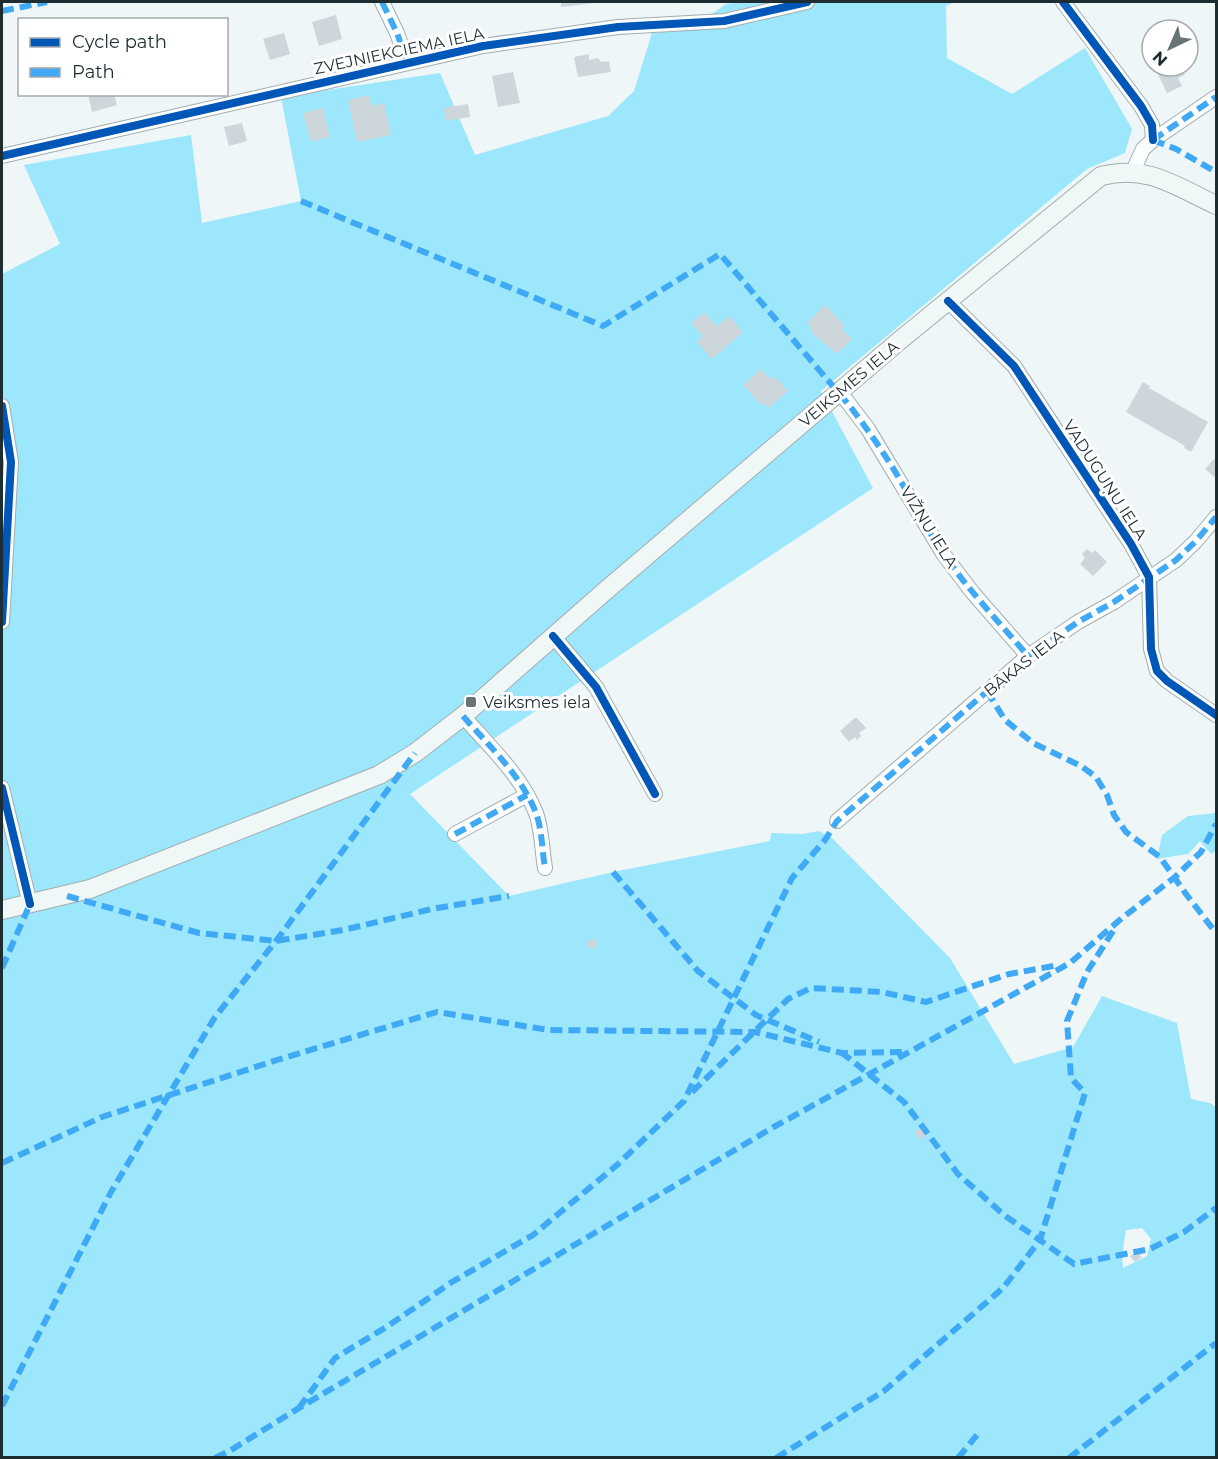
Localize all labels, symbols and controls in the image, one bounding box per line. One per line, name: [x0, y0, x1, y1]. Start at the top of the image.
legend: [18, 18, 228, 96]
north arrow: [1140, 18, 1200, 78]
street label: ZVEJNIEKCIEMA IELA: [312, 24, 486, 78]
text: Cycle path: [72, 31, 167, 53]
text: N: [1149, 47, 1171, 70]
text: Path: [72, 61, 115, 83]
street label: VEIKSMES IELA: [795, 337, 903, 431]
street label: VADUGUŅU IELA: [1058, 416, 1151, 545]
street label: VIŽŅU IELA: [896, 483, 962, 572]
street label: BĀKAS IELA: [980, 626, 1068, 700]
place label: Veiksmes iela: [483, 693, 591, 712]
marker: Veiksmes iela: [464, 695, 478, 709]

